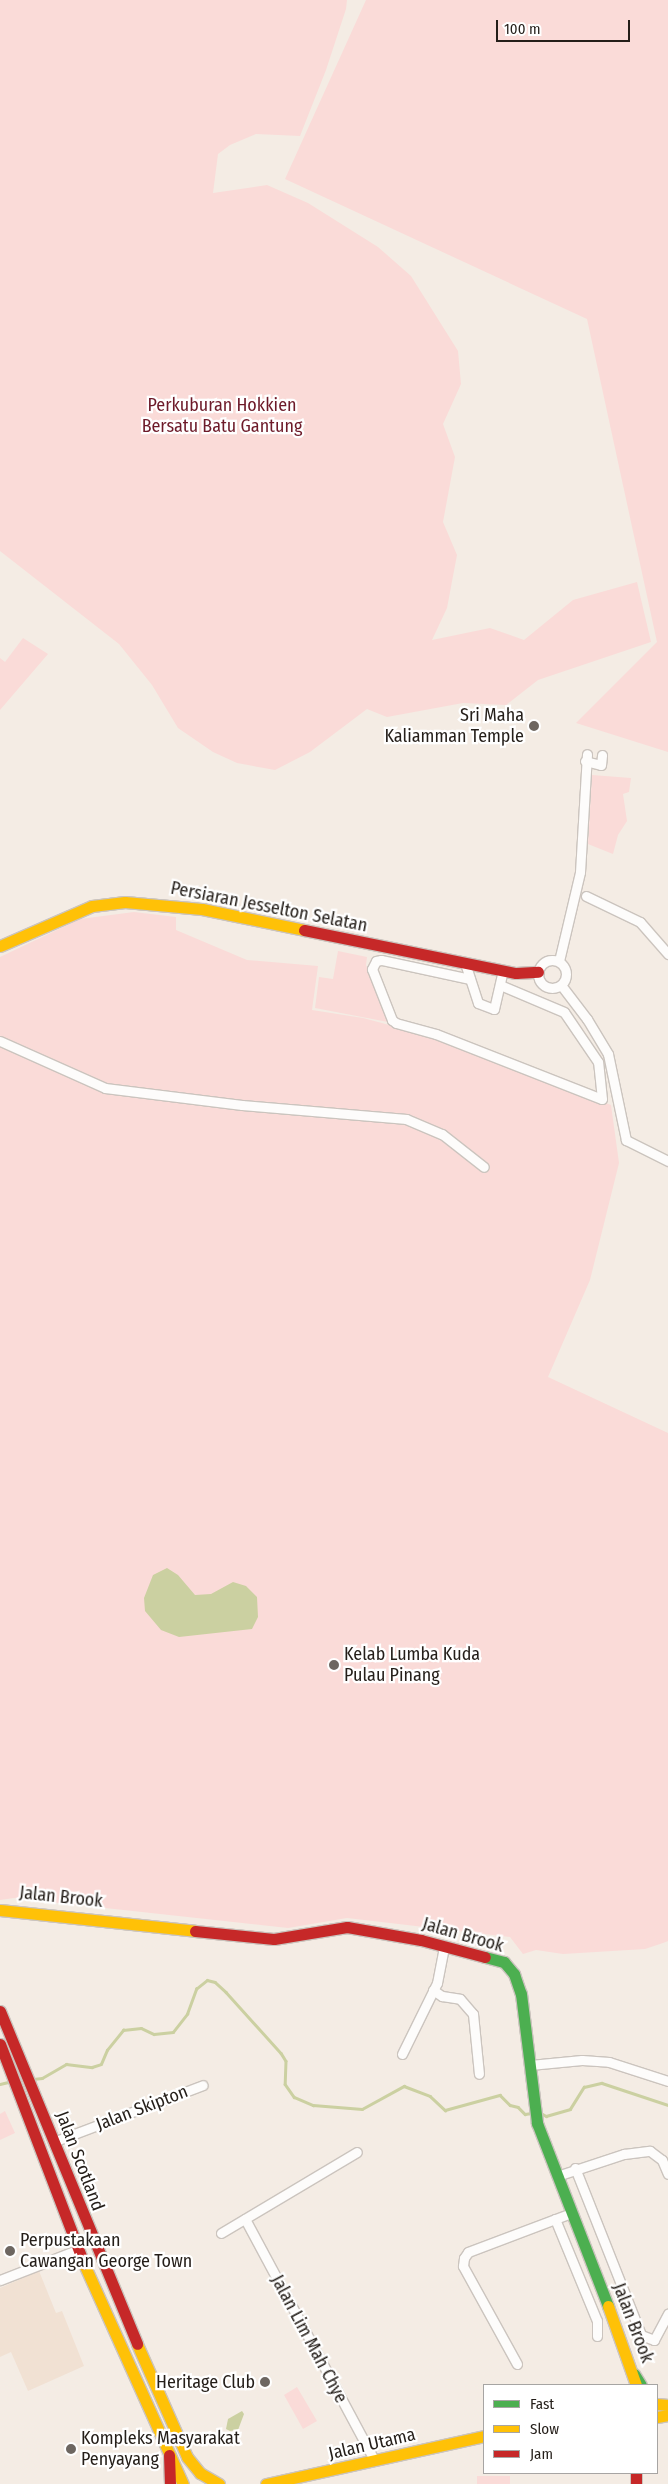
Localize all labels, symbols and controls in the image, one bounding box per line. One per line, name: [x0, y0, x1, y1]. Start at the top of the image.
scale bar: [498, 10, 632, 42]
text: 100 m: [504, 20, 541, 38]
park label: Perkuburan Hokkien Bersatu Batu Gantung: [142, 395, 302, 438]
place label: Sri Maha Kaliamman Temple: [384, 705, 524, 748]
marker: Sri Maha Kaliamman Temple: [528, 720, 540, 732]
street label: Persiaran Jesselton Selatan: [169, 877, 369, 937]
place label: Kelab Lumba Kuda Pulau Pinang: [344, 1644, 480, 1686]
marker: Kelab Lumba Kuda Pulau Pinang: [328, 1659, 340, 1671]
street label: Jalan Brook: [18, 1882, 104, 1912]
street label: Jalan Brook: [420, 1913, 506, 1957]
street label: Jalan Skipton: [93, 2081, 191, 2135]
street label: Jalan Scotland: [51, 2108, 109, 2214]
place label: Perpustakaan Cawangan George Town: [20, 2230, 192, 2272]
marker: Perpustakaan Cawangan George Town: [4, 2245, 16, 2257]
street label: Jalan Lim Mah Chye: [266, 2271, 352, 2407]
street label: Jalan Brook: [608, 2280, 658, 2366]
place label: Heritage Club: [156, 2371, 255, 2393]
marker: Heritage Club: [259, 2376, 271, 2388]
legend: [483, 2384, 658, 2474]
text: Fast: [530, 2395, 554, 2413]
text: Slow: [530, 2420, 559, 2438]
street label: Jalan Utama: [326, 2424, 418, 2464]
place label: Kompleks Masyarakat Penyayang: [81, 2428, 240, 2470]
marker: Kompleks Masyarakat Penyayang: [65, 2443, 77, 2455]
text: Jam: [530, 2445, 553, 2463]

